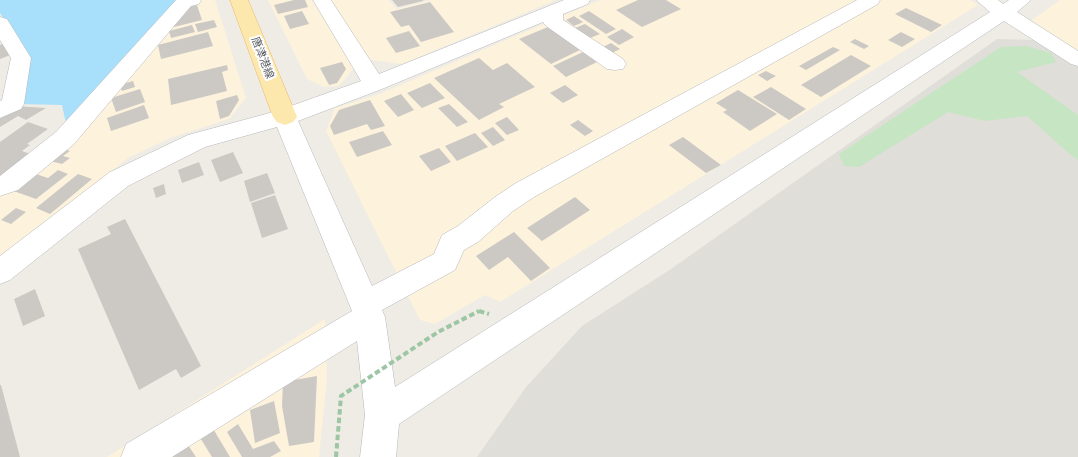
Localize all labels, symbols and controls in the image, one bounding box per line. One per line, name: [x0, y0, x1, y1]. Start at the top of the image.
street label: 唐津港線: [248, 35, 276, 81]

